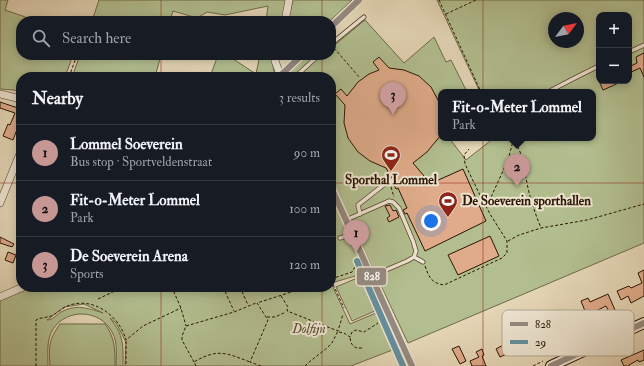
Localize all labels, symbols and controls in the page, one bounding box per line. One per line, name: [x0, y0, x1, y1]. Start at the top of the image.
north arrow: [548, 12, 584, 48]
map controls: [596, 12, 632, 84]
button: +: [596, 12, 632, 48]
search box: [16, 16, 336, 60]
icon: search: [30, 27, 52, 49]
text: Search here: [62, 29, 131, 48]
button: −: [596, 48, 632, 84]
pin: 3: [380, 82, 406, 115]
text: Nearby: [32, 88, 83, 109]
popup: [438, 89, 596, 141]
text: 3 results: [279, 90, 320, 106]
text: Fit-o-Meter Lommel: [452, 98, 582, 117]
text: Park: [452, 117, 476, 133]
text: Lommel Soeverein: [70, 135, 183, 154]
sports icon: Sporthal Lommel: [380, 144, 402, 172]
text: 1: [43, 145, 47, 161]
text: 90 m: [294, 145, 320, 161]
text: Bus stop · Sportveldenstraat: [70, 154, 212, 170]
pin: 2: [504, 154, 530, 187]
place label: Sporthal Lommel: [345, 172, 438, 189]
sports icon: De Soeverein sporthallen: [437, 190, 459, 218]
text: Fit-o-Meter Lommel: [70, 191, 200, 210]
place label: De Soeverein sporthallen: [462, 193, 591, 210]
text: 2: [42, 201, 48, 217]
text: 100 m: [289, 201, 320, 217]
text: Park: [70, 210, 94, 226]
your location: [421, 211, 441, 231]
pin: 1: [343, 220, 369, 253]
text: De Soeverein Arena: [70, 247, 188, 266]
text: 3: [43, 257, 48, 273]
text: 120 m: [289, 257, 320, 273]
text: Sports: [70, 266, 104, 282]
line badge: 828: [356, 267, 387, 286]
text: 828: [364, 270, 381, 283]
legend: [502, 310, 634, 356]
text: 828: [535, 318, 551, 331]
park label: Dolfijn: [291, 321, 326, 337]
text: 29: [535, 336, 546, 349]

